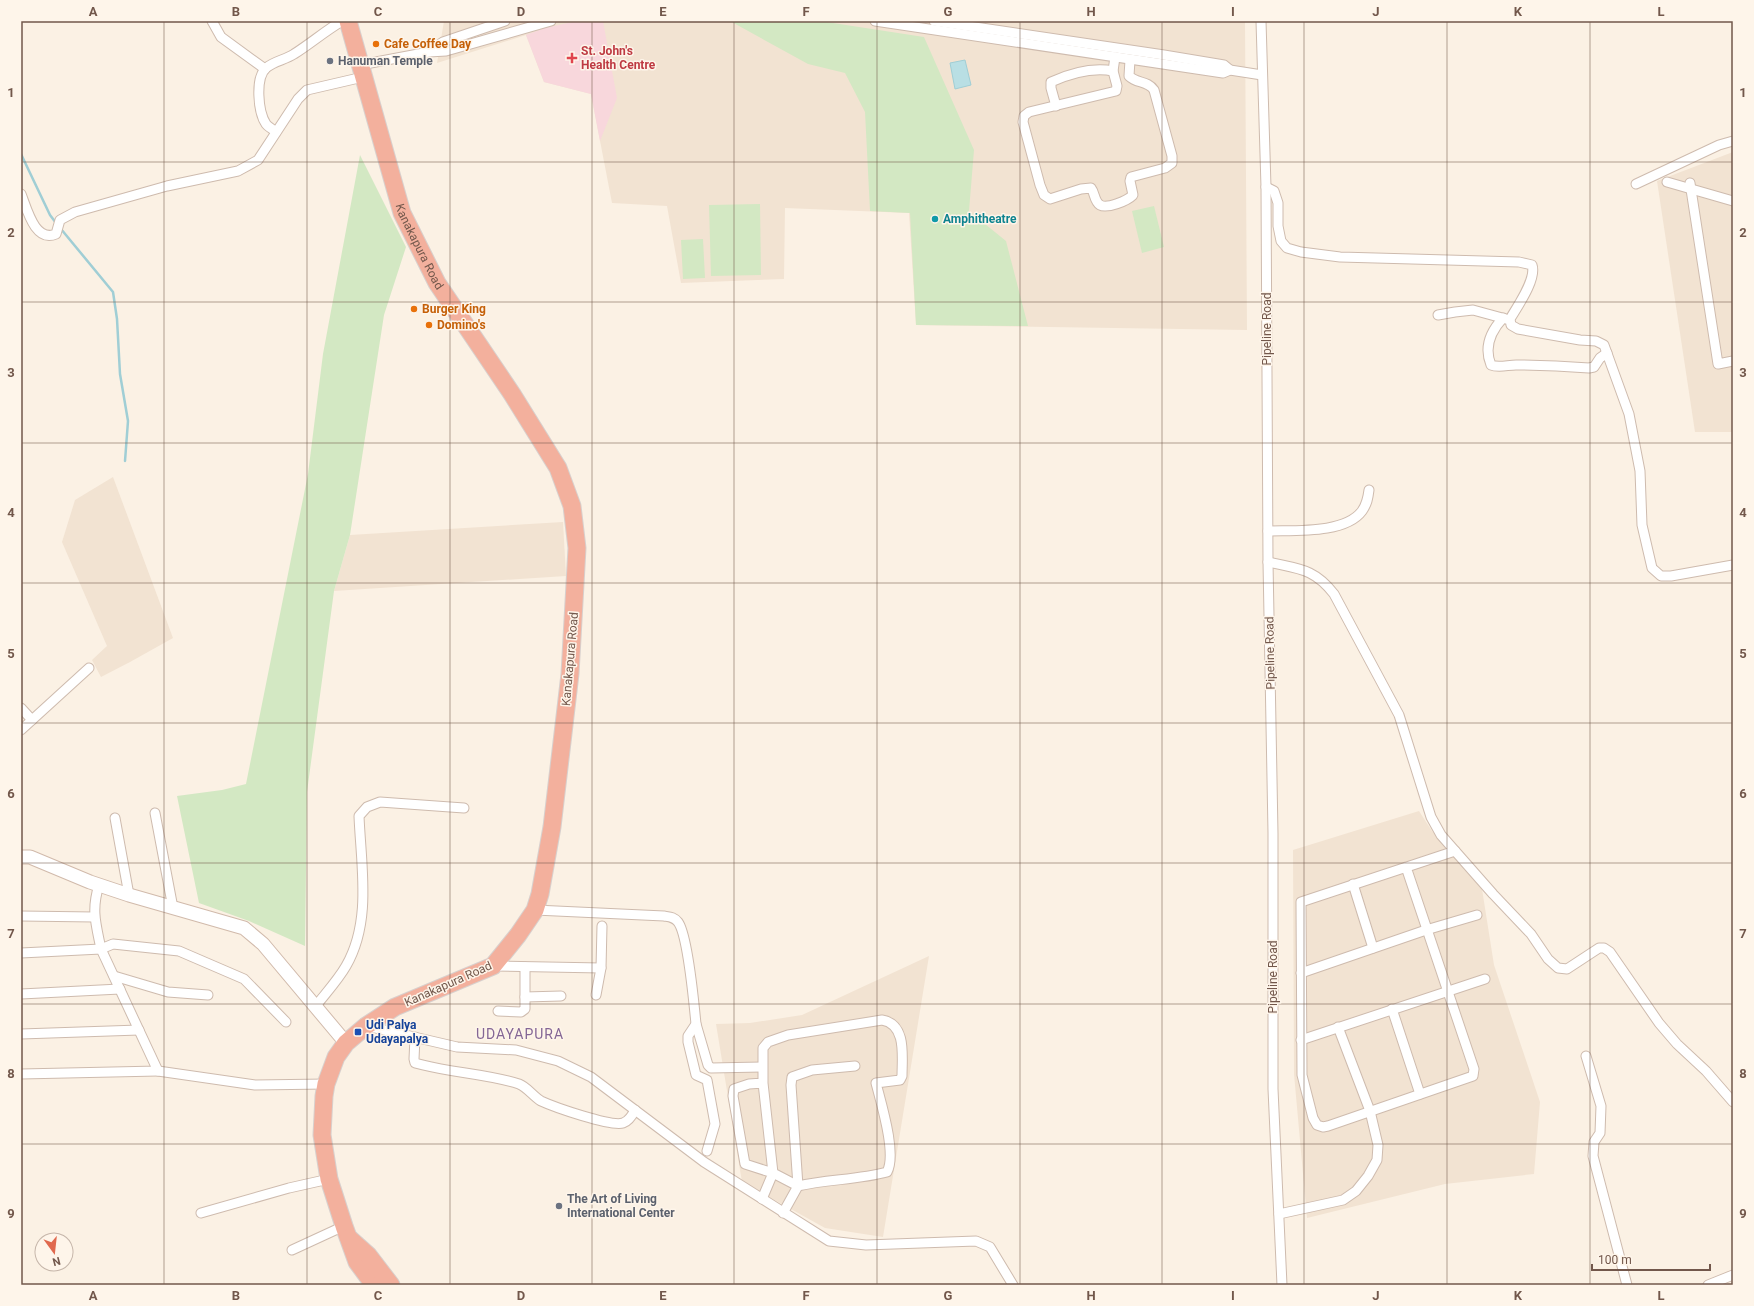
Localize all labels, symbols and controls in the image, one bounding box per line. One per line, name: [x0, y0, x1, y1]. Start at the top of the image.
text: A: [89, 4, 98, 19]
text: B: [232, 4, 240, 19]
text: C: [374, 4, 383, 19]
text: D: [517, 4, 525, 19]
text: E: [659, 4, 667, 19]
text: F: [802, 4, 810, 19]
text: G: [944, 4, 953, 19]
text: H: [1086, 4, 1096, 19]
text: I: [1231, 4, 1235, 19]
text: J: [1372, 4, 1380, 19]
text: K: [1514, 4, 1523, 19]
text: L: [1657, 4, 1665, 19]
place label: Cafe Coffee Day: [384, 37, 472, 51]
marker: Cafe Coffee Day: [371, 39, 381, 49]
place label: St. John's Health Centre: [581, 44, 656, 72]
marker: St. John's Health Centre: [566, 52, 578, 64]
place label: Hanuman Temple: [338, 54, 433, 68]
marker: Hanuman Temple: [325, 56, 335, 66]
text: 1: [7, 85, 15, 100]
text: 1: [1739, 85, 1747, 100]
street label: Kanakapura Road: [393, 202, 446, 292]
place label: Amphitheatre: [943, 212, 1017, 226]
marker: Amphitheatre: [930, 214, 940, 224]
text: 2: [7, 225, 15, 240]
text: 2: [1739, 225, 1747, 240]
street label: Pipeline Road: [1260, 293, 1274, 365]
place label: Burger King: [422, 302, 486, 316]
marker: Burger King: [409, 304, 419, 314]
place label: Domino's: [437, 318, 486, 332]
marker: Domino's: [424, 320, 434, 330]
text: 3: [7, 365, 15, 380]
text: 3: [1739, 365, 1747, 380]
text: 4: [7, 505, 15, 520]
text: 4: [1739, 505, 1747, 520]
street label: Kanakapura Road: [559, 612, 581, 706]
street label: Pipeline Road: [1262, 616, 1278, 690]
text: 5: [7, 646, 15, 661]
text: 5: [1739, 646, 1747, 661]
text: 6: [7, 786, 15, 801]
text: 6: [1739, 786, 1747, 801]
text: 7: [7, 926, 15, 941]
text: 7: [1739, 926, 1747, 941]
street label: Pipeline Road: [1266, 941, 1280, 1013]
street label: Kanakapura Road: [402, 958, 494, 1010]
place label: Udi Palya Udayapalya: [366, 1018, 429, 1046]
district label: UDAYAPURA: [476, 1026, 564, 1042]
marker: Udi Palya Udayapalya: [353, 1027, 363, 1037]
text: 8: [7, 1066, 15, 1081]
text: 8: [1739, 1066, 1747, 1081]
place label: The Art of Living International Center: [567, 1192, 675, 1220]
marker: The Art of Living International Center: [554, 1201, 564, 1211]
text: 9: [7, 1206, 15, 1221]
text: 9: [1739, 1206, 1747, 1221]
north arrow: [34, 1232, 74, 1272]
scale bar: [1592, 1246, 1710, 1272]
text: 100 m: [1598, 1253, 1632, 1267]
text: N: [51, 1254, 62, 1269]
text: A: [89, 1288, 98, 1303]
text: B: [232, 1288, 240, 1303]
text: C: [374, 1288, 383, 1303]
text: D: [517, 1288, 525, 1303]
text: E: [659, 1288, 667, 1303]
text: F: [802, 1288, 810, 1303]
text: G: [944, 1288, 953, 1303]
text: H: [1086, 1288, 1096, 1303]
text: I: [1231, 1288, 1235, 1303]
text: J: [1372, 1288, 1380, 1303]
text: K: [1514, 1288, 1523, 1303]
text: L: [1657, 1288, 1665, 1303]

